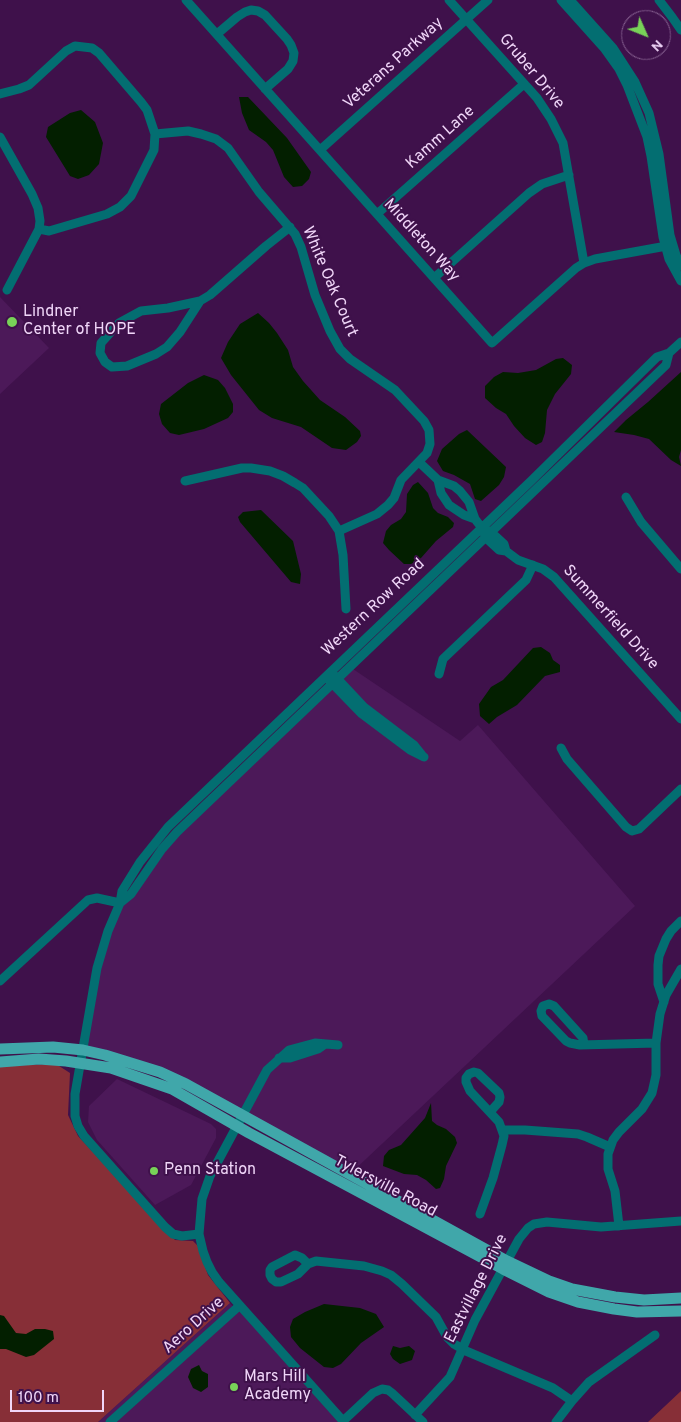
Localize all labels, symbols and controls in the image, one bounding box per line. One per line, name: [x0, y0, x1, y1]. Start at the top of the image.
north arrow: [621, 10, 671, 60]
street label: Veterans Parkway: [340, 14, 448, 114]
street label: Gruber Drive: [494, 31, 568, 113]
text: N: [647, 36, 666, 55]
street label: Kamm Lane: [403, 102, 479, 174]
street label: Middleton Way: [379, 196, 463, 286]
street label: White Oak Court: [297, 224, 361, 340]
place label: Lindner Center of HOPE: [23, 303, 136, 341]
marker: Lindner Center of HOPE: [5, 315, 19, 329]
street label: Western Row Road: [319, 555, 429, 661]
street label: Summerfield Drive: [558, 562, 662, 674]
street label: Tylersville Road: [330, 1152, 440, 1222]
place label: Penn Station: [164, 1161, 256, 1181]
marker: Penn Station: [148, 1165, 160, 1177]
street label: Eastvillage Drive: [441, 1231, 513, 1347]
street label: Aero Drive: [159, 1293, 229, 1359]
place label: Mars Hill Academy: [244, 1368, 311, 1406]
scale bar: [12, 1380, 106, 1412]
marker: Mars Hill Academy: [228, 1381, 240, 1393]
text: 100 m: [18, 1389, 59, 1408]

